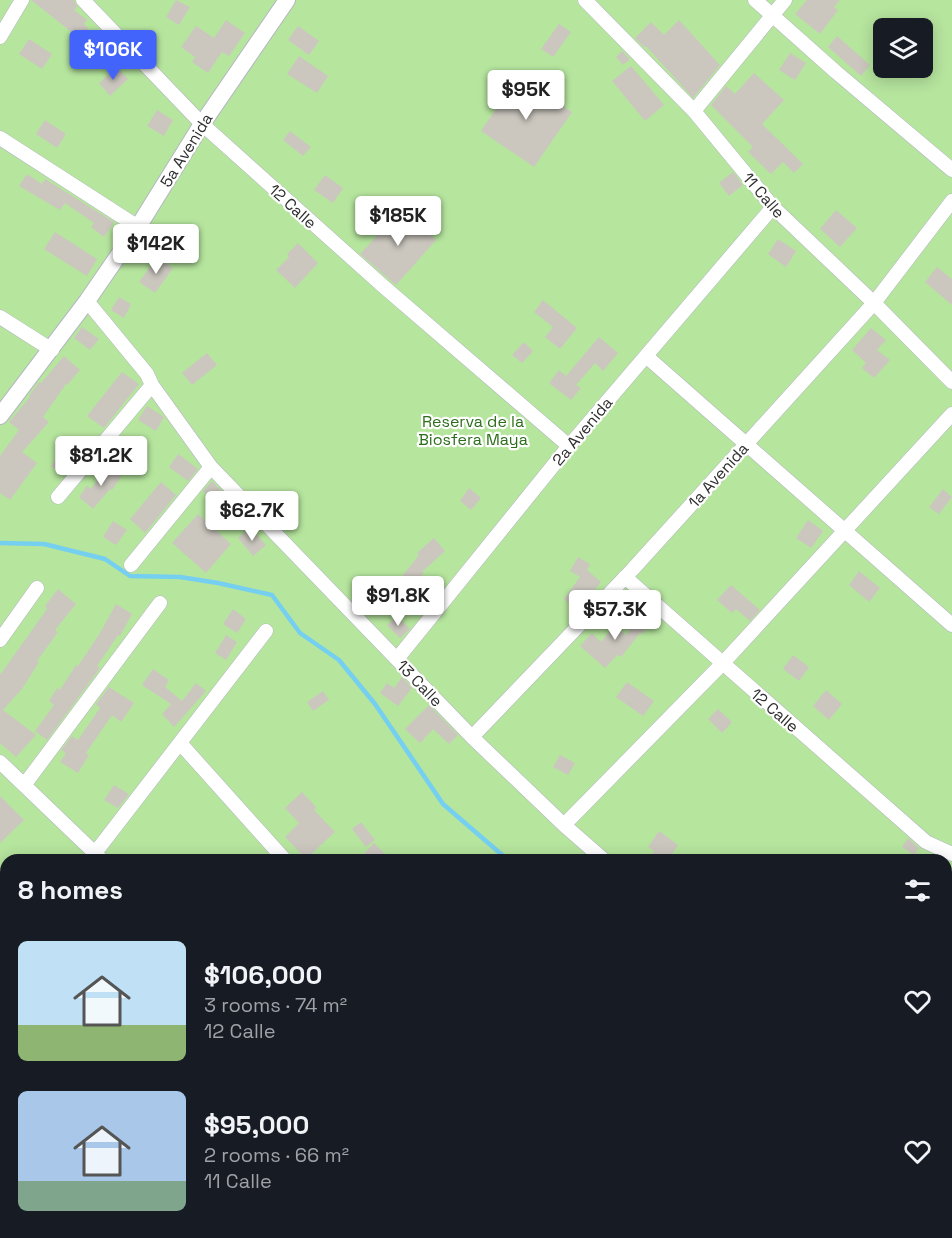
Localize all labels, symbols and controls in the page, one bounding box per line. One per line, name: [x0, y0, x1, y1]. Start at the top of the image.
map controls: [873, 18, 933, 78]
button: layers: [873, 18, 933, 78]
pin: $106K: [71, 30, 155, 81]
text: $106K: [84, 36, 143, 62]
pin: $95K: [490, 70, 562, 121]
text: $95K: [502, 76, 551, 102]
street label: 5a Avenida: [155, 109, 217, 191]
street label: 11 Calle: [738, 168, 789, 223]
street label: 12 Calle: [264, 179, 321, 233]
pin: $185K: [356, 196, 440, 247]
text: $185K: [369, 202, 427, 228]
pin: $142K: [114, 224, 198, 275]
text: $142K: [127, 230, 185, 256]
street label: 2a Avenida: [547, 393, 617, 470]
park label: Reserva de la Biosfera Maya: [418, 411, 528, 450]
pin: $81.2K: [52, 436, 150, 487]
street label: 1a Avenida: [684, 438, 753, 512]
text: $81.2K: [69, 442, 133, 468]
pin: $62.7K: [203, 491, 301, 542]
text: $62.7K: [219, 497, 285, 523]
pin: $91.8K: [349, 576, 447, 627]
text: $91.8K: [366, 582, 430, 608]
pin: $57.3K: [566, 590, 664, 641]
text: $57.3K: [583, 596, 647, 622]
street label: 13 Calle: [392, 655, 447, 711]
street label: 12 Calle: [746, 684, 803, 737]
text: 8 homes: [18, 873, 123, 907]
icon: filters: [901, 874, 934, 907]
text: $106,000: [204, 958, 322, 992]
icon: home: [66, 965, 138, 1037]
icon: heart: [901, 985, 934, 1018]
text: 3 rooms · 74 m²: [204, 992, 347, 1018]
text: 12 Calle: [204, 1018, 276, 1044]
text: $95,000: [204, 1108, 309, 1142]
icon: home: [66, 1115, 138, 1187]
icon: heart: [901, 1135, 934, 1168]
text: 2 rooms · 66 m²: [204, 1142, 349, 1168]
text: 11 Calle: [204, 1168, 272, 1194]

